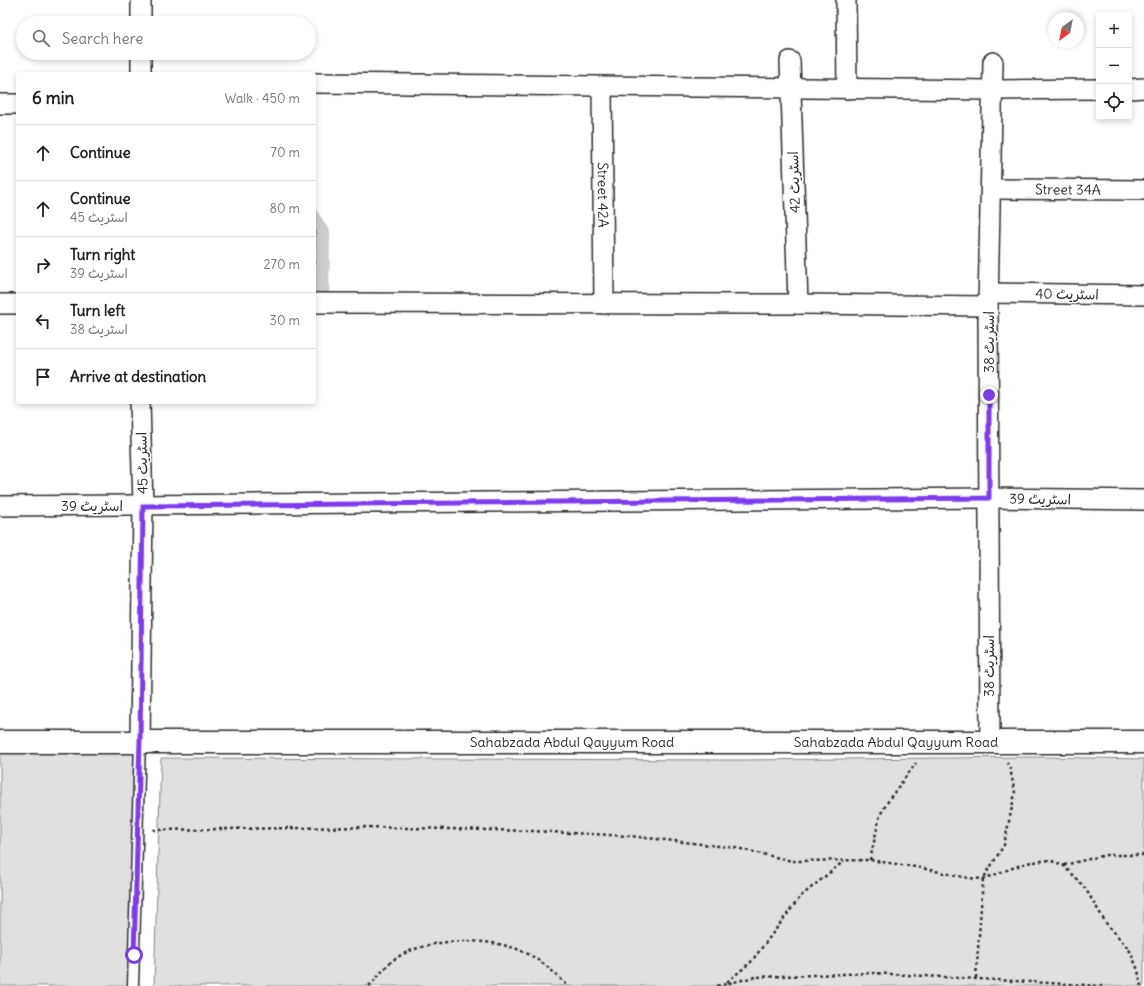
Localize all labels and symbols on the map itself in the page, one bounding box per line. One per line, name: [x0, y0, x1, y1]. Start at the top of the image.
north arrow: [1048, 12, 1084, 48]
street label: اسٹریٹ 42: [784, 151, 804, 213]
street label: Street 42A: [594, 162, 612, 228]
street label: Street 34A: [1035, 180, 1101, 199]
street label: اسٹریٹ 40: [1035, 284, 1099, 304]
street label: اسٹریٹ 38: [980, 311, 998, 373]
route end: [980, 386, 998, 404]
street label: اسٹریٹ 45: [132, 432, 152, 494]
street label: اسٹریٹ 39: [1009, 489, 1071, 509]
street label: اسٹریٹ 39: [61, 497, 123, 515]
street label: اسٹریٹ 38: [980, 635, 998, 697]
street label: Sahabzada Abdul Qayyum Road: [470, 733, 674, 751]
street label: Sahabzada Abdul Qayyum Road: [794, 733, 998, 751]
route start: [125, 946, 143, 964]

